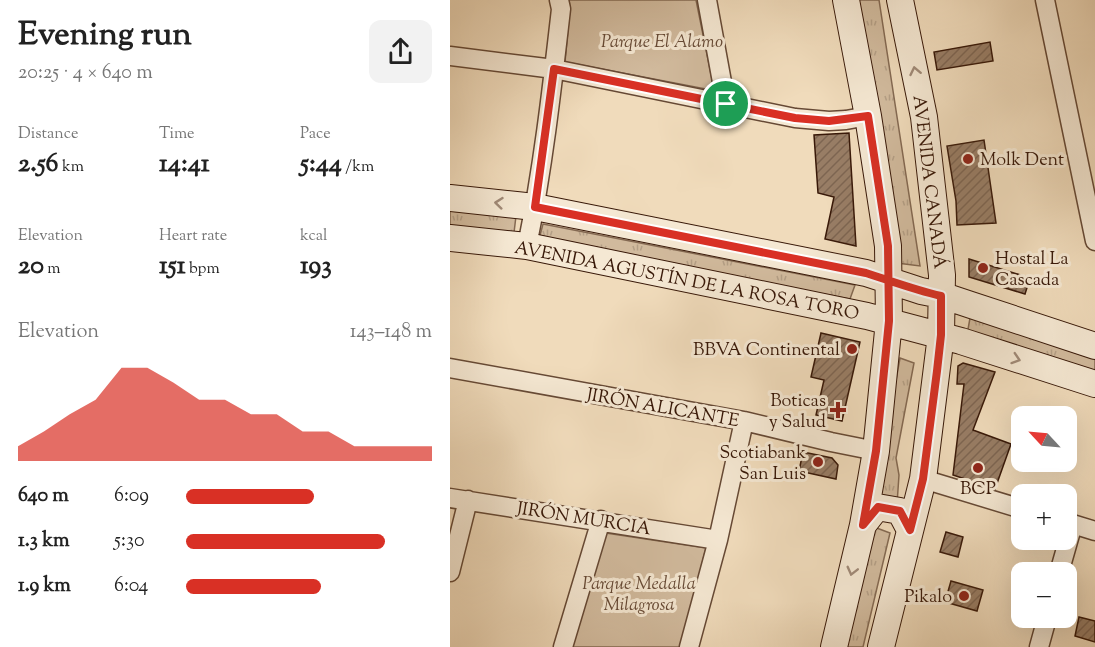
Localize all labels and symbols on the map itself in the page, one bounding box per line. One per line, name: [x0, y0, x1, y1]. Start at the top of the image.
park label: Parque El Alamo: [601, 30, 723, 56]
one-way arrow: [909, 66, 922, 76]
pin: [700, 78, 751, 129]
street label: AVENIDA CANADÁ: [904, 94, 952, 271]
place label: Molk Dent: [980, 148, 1064, 174]
marker: Molk Dent: [961, 152, 975, 166]
one-way arrow: [494, 197, 504, 210]
street label: AVENIDA AGUSTÍN DE LA ROSA TORO: [512, 236, 861, 328]
place label: Hostal La Cascada: [995, 247, 1069, 294]
marker: Hostal La Cascada: [976, 261, 990, 275]
place label: BBVA Continental: [693, 338, 840, 364]
marker: BBVA Continental: [845, 342, 859, 356]
one-way arrow: [1010, 352, 1021, 364]
street label: JIRÓN ALICANTE: [583, 382, 741, 435]
place label: Boticas y Salud: [769, 389, 826, 436]
marker: Boticas y Salud: [831, 403, 845, 417]
north arrow: [1011, 406, 1077, 472]
place label: Scotiabank San Luis: [719, 441, 806, 488]
marker: Scotiabank San Luis: [811, 455, 825, 469]
marker: BCP: [971, 461, 985, 475]
place label: BCP: [960, 477, 996, 503]
street label: JIRÓN MURCIA: [514, 495, 653, 543]
one-way arrow: [846, 566, 859, 576]
park label: Parque Medalla Milagrosa: [582, 572, 696, 619]
place label: Pikalo: [904, 585, 952, 611]
marker: Pikalo: [957, 589, 971, 603]

